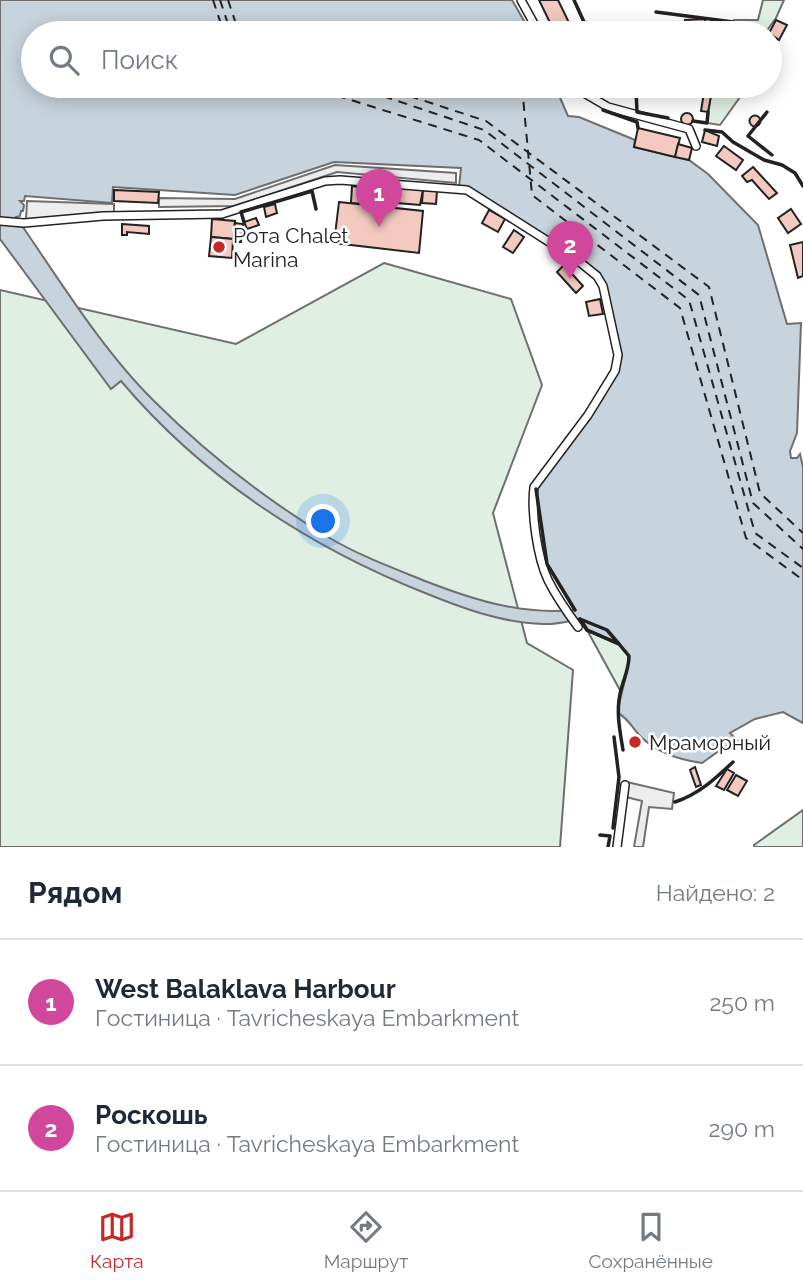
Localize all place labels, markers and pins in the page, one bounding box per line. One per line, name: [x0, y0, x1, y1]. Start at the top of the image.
pin: 1: [356, 169, 402, 227]
pin: 2: [547, 221, 593, 279]
place label: Рота Chalet Marina: [233, 223, 348, 272]
marker: Рота Chalet Marina: [211, 239, 227, 255]
place label: Мраморный: [649, 730, 771, 755]
marker: Мраморный: [627, 734, 643, 750]

